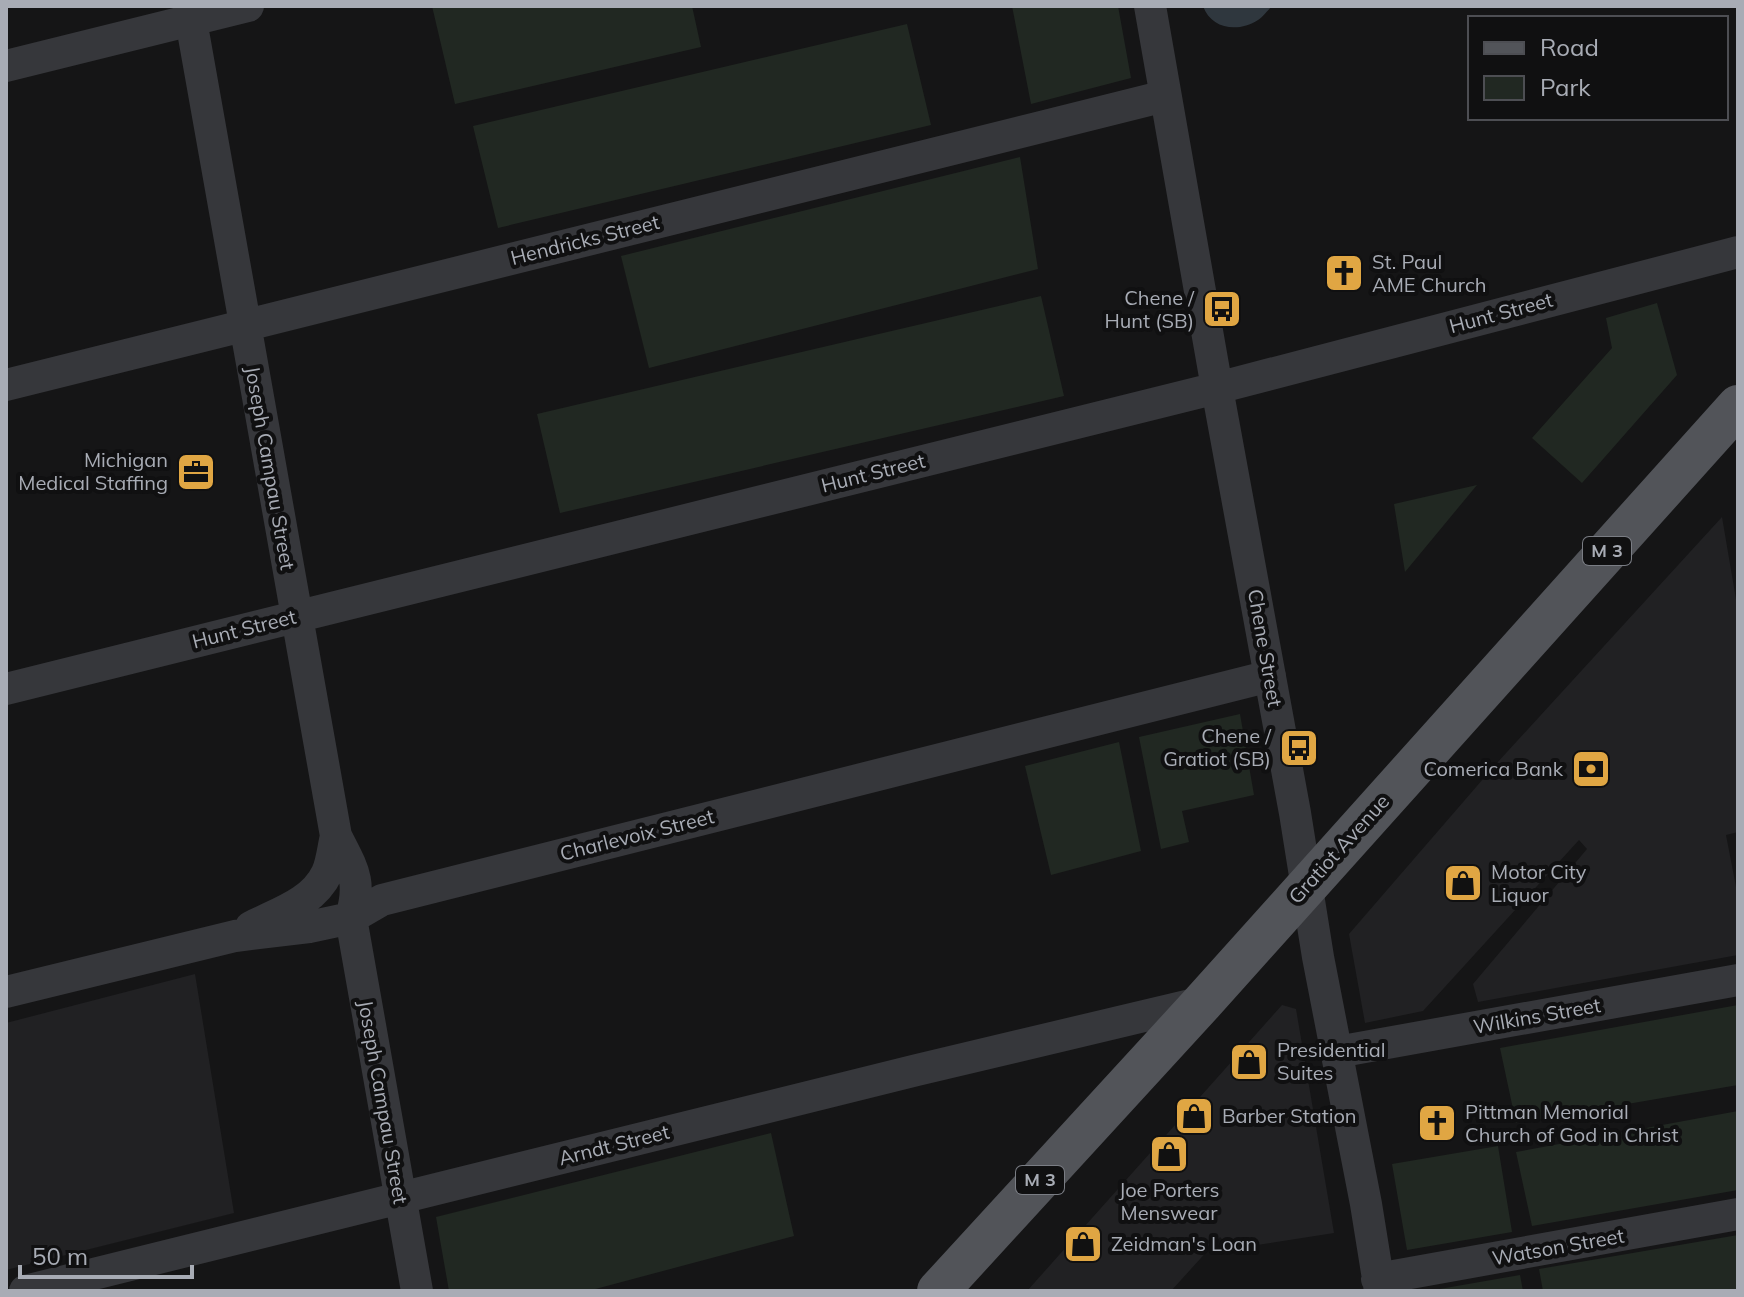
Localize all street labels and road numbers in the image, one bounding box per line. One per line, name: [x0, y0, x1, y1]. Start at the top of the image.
street label: Hendricks Street: [508, 209, 662, 270]
street label: Hunt Street: [1446, 287, 1555, 338]
street label: Joseph Campau Street: [240, 364, 301, 572]
street label: Hunt Street: [818, 448, 927, 497]
road number: M 3: [1583, 537, 1631, 565]
street label: Chene Street: [1243, 587, 1288, 709]
street label: Hunt Street: [189, 604, 298, 653]
street label: Gratiot Avenue: [1283, 789, 1394, 909]
street label: Charlevoix Street: [557, 803, 717, 866]
street label: Wilkins Street: [1471, 992, 1603, 1039]
street label: Joseph Campau Street: [353, 998, 414, 1206]
street label: Arndt Street: [556, 1119, 672, 1170]
road number: M 3: [1016, 1166, 1064, 1194]
street label: Watson Street: [1490, 1223, 1626, 1270]

